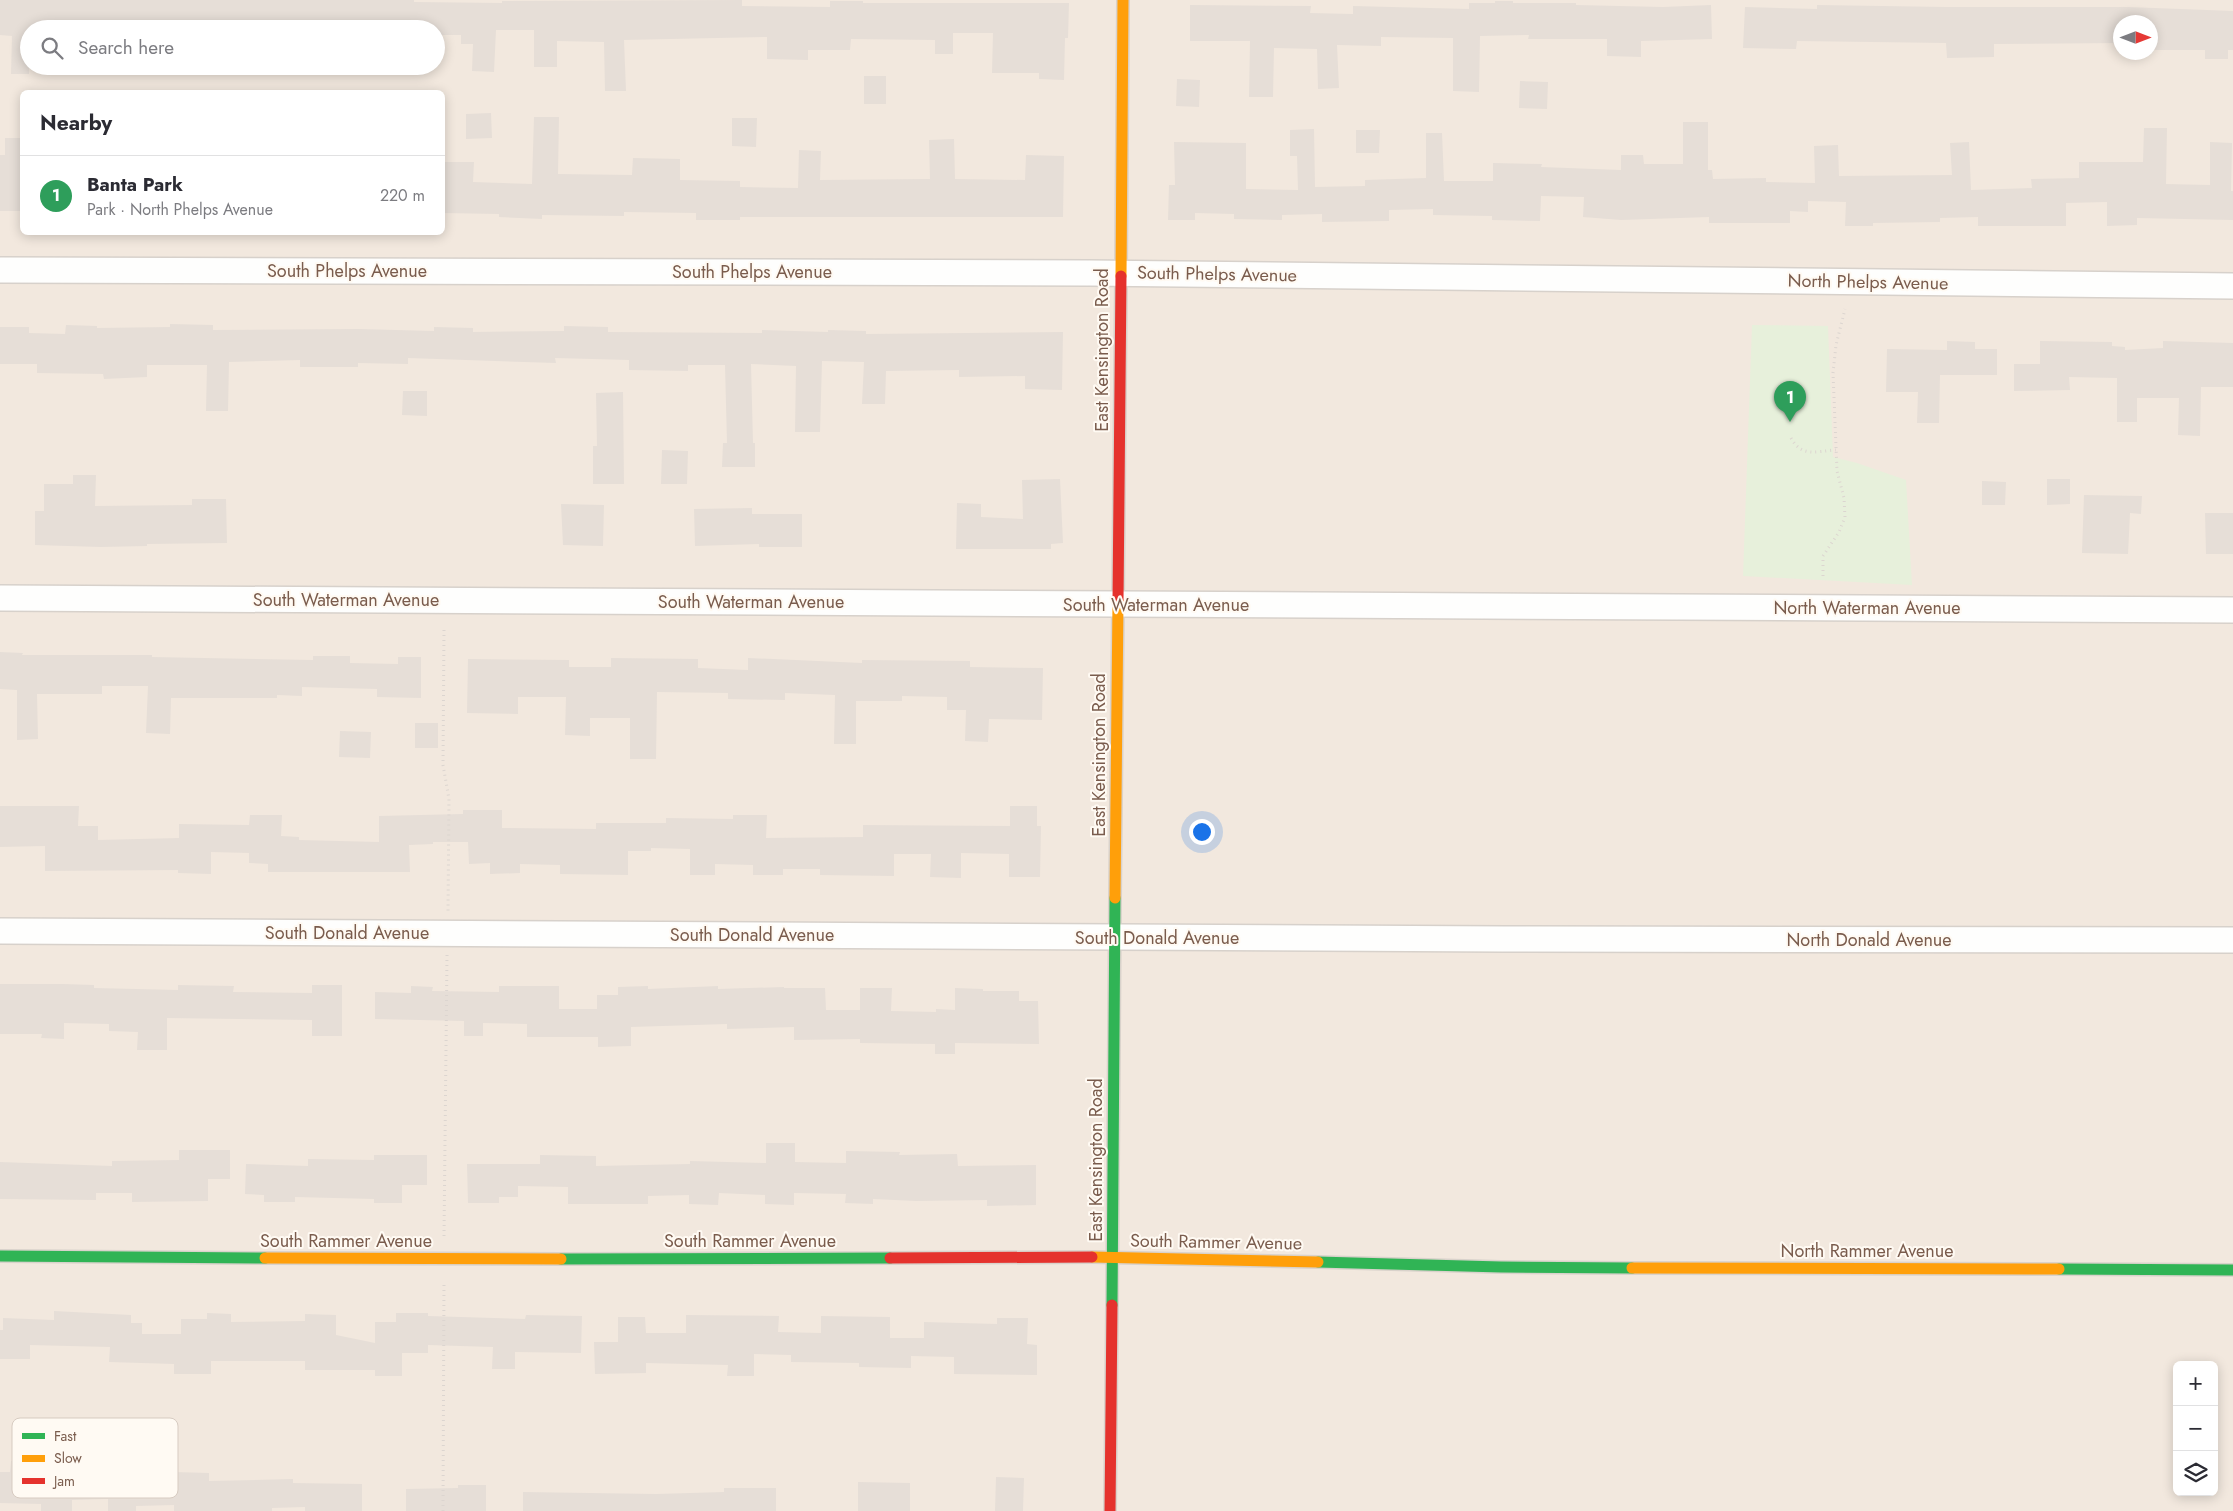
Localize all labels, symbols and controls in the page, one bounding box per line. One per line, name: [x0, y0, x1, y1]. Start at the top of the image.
north arrow: [2113, 15, 2158, 60]
search box: [20, 20, 445, 75]
icon: search: [38, 34, 66, 62]
text: Search here: [78, 34, 174, 61]
text: Nearby: [40, 108, 112, 138]
text: Banta Park: [87, 171, 183, 198]
text: 1: [52, 184, 60, 207]
text: 220 m: [380, 184, 425, 207]
text: Park · North Phelps Avenue: [87, 198, 273, 221]
street label: South Phelps Avenue: [267, 258, 427, 284]
street label: South Phelps Avenue: [672, 259, 832, 285]
street label: South Phelps Avenue: [1137, 260, 1297, 288]
street label: East Kensington Road: [1089, 268, 1115, 432]
street label: North Phelps Avenue: [1787, 268, 1949, 296]
pin: 1: [1774, 381, 1806, 422]
street label: South Waterman Avenue: [253, 587, 439, 613]
street label: South Waterman Avenue: [658, 589, 844, 615]
street label: South Waterman Avenue: [1063, 592, 1249, 618]
street label: North Waterman Avenue: [1773, 595, 1961, 621]
street label: East Kensington Road: [1086, 673, 1112, 837]
your location: [1189, 819, 1215, 845]
street label: South Donald Avenue: [265, 920, 429, 946]
street label: South Donald Avenue: [670, 922, 834, 948]
street label: South Donald Avenue: [1075, 925, 1239, 951]
street label: North Donald Avenue: [1786, 927, 1952, 953]
street label: East Kensington Road: [1083, 1078, 1109, 1242]
street label: South Rammer Avenue: [260, 1228, 432, 1254]
street label: South Rammer Avenue: [664, 1228, 836, 1254]
street label: South Rammer Avenue: [1130, 1228, 1302, 1256]
street label: North Rammer Avenue: [1781, 1238, 1953, 1264]
map controls: [2173, 1361, 2218, 1496]
button: +: [2173, 1361, 2218, 1406]
button: −: [2173, 1406, 2218, 1451]
legend: [12, 1418, 178, 1498]
text: Fast: [54, 1426, 77, 1446]
text: Slow: [54, 1448, 82, 1468]
button: layers: [2173, 1451, 2218, 1496]
text: Jam: [52, 1471, 75, 1491]

